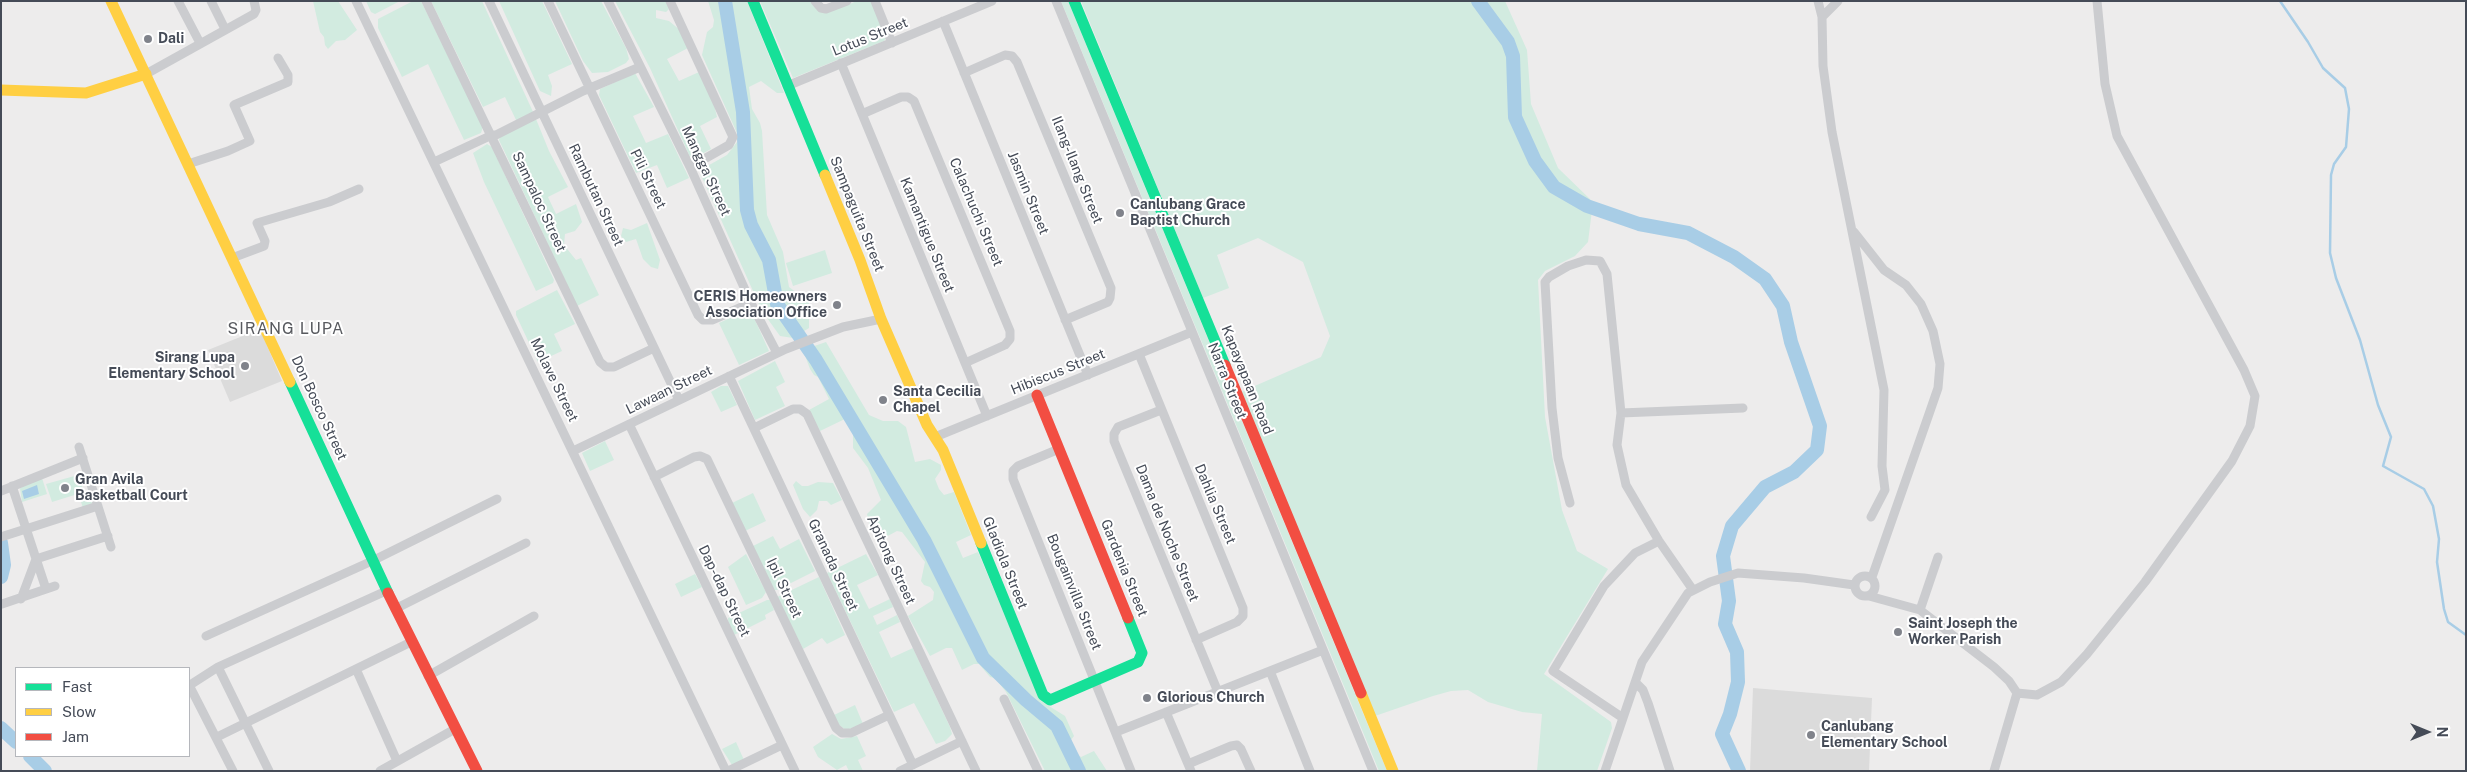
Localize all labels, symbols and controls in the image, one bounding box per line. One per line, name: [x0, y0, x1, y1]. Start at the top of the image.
street label: Lotus Street: [830, 14, 910, 60]
place label: Dali: [158, 31, 184, 47]
marker: Dali: [142, 33, 154, 45]
street label: Ilang-Ilang Street: [1048, 114, 1106, 226]
street label: Mangga Street: [678, 123, 734, 219]
street label: Rambutan Street: [565, 141, 627, 249]
street label: Pili Street: [626, 146, 670, 212]
street label: Sampaloc Street: [508, 149, 570, 255]
street label: Jasmin Street: [1004, 149, 1052, 237]
street label: Sampaguita Street: [826, 154, 888, 274]
street label: Calachuchi Street: [946, 155, 1006, 269]
street label: Kamantigue Street: [896, 175, 958, 295]
place label: Canlubang Grace Baptist Church: [1130, 197, 1246, 230]
marker: Canlubang Grace Baptist Church: [1114, 207, 1126, 219]
place label: CERIS Homeowners Association Office: [693, 289, 827, 322]
marker: CERIS Homeowners Association Office: [831, 299, 843, 311]
district label: SIRANG LUPA: [226, 319, 346, 339]
street label: Kapayapaan Road: [1217, 323, 1277, 437]
street label: Molave Street: [526, 335, 582, 425]
street label: Narra Street: [1204, 340, 1250, 422]
street label: Hibiscus Street: [1008, 345, 1108, 399]
place label: Sirang Lupa Elementary School: [108, 350, 235, 382]
street label: Don Bosco Street: [287, 353, 351, 463]
marker: Sirang Lupa Elementary School: [239, 360, 251, 372]
street label: Lawaan Street: [623, 362, 715, 418]
place label: Santa Cecilia Chapel: [893, 384, 981, 417]
marker: Santa Cecilia Chapel: [877, 394, 889, 406]
street label: Dama de Noche Street: [1132, 462, 1202, 604]
street label: Dahlia Street: [1191, 462, 1239, 546]
place label: Gran Avila Basketball Court: [75, 472, 188, 504]
marker: Gran Avila Basketball Court: [59, 482, 71, 494]
street label: Apitong Street: [863, 513, 919, 607]
street label: Gladiola Street: [979, 514, 1031, 612]
street label: Granada Street: [804, 516, 862, 614]
street label: Gardenia Street: [1097, 517, 1151, 619]
street label: Bougainvilla Street: [1043, 531, 1105, 653]
street label: Dap-dap Street: [695, 542, 753, 640]
street label: Ipil Street: [763, 555, 805, 621]
place label: Saint Joseph the Worker Parish: [1908, 616, 2018, 648]
marker: Saint Joseph the Worker Parish: [1892, 626, 1904, 638]
legend: [15, 667, 190, 757]
text: Fast: [62, 678, 92, 695]
place label: Glorious Church: [1157, 690, 1265, 706]
marker: Glorious Church: [1141, 692, 1153, 704]
text: Slow: [62, 703, 96, 720]
north arrow: [2402, 707, 2452, 757]
place label: Canlubang Elementary School: [1821, 719, 1948, 752]
text: N: [2434, 727, 2450, 737]
text: Jam: [62, 728, 89, 745]
marker: Canlubang Elementary School: [1805, 729, 1817, 741]

